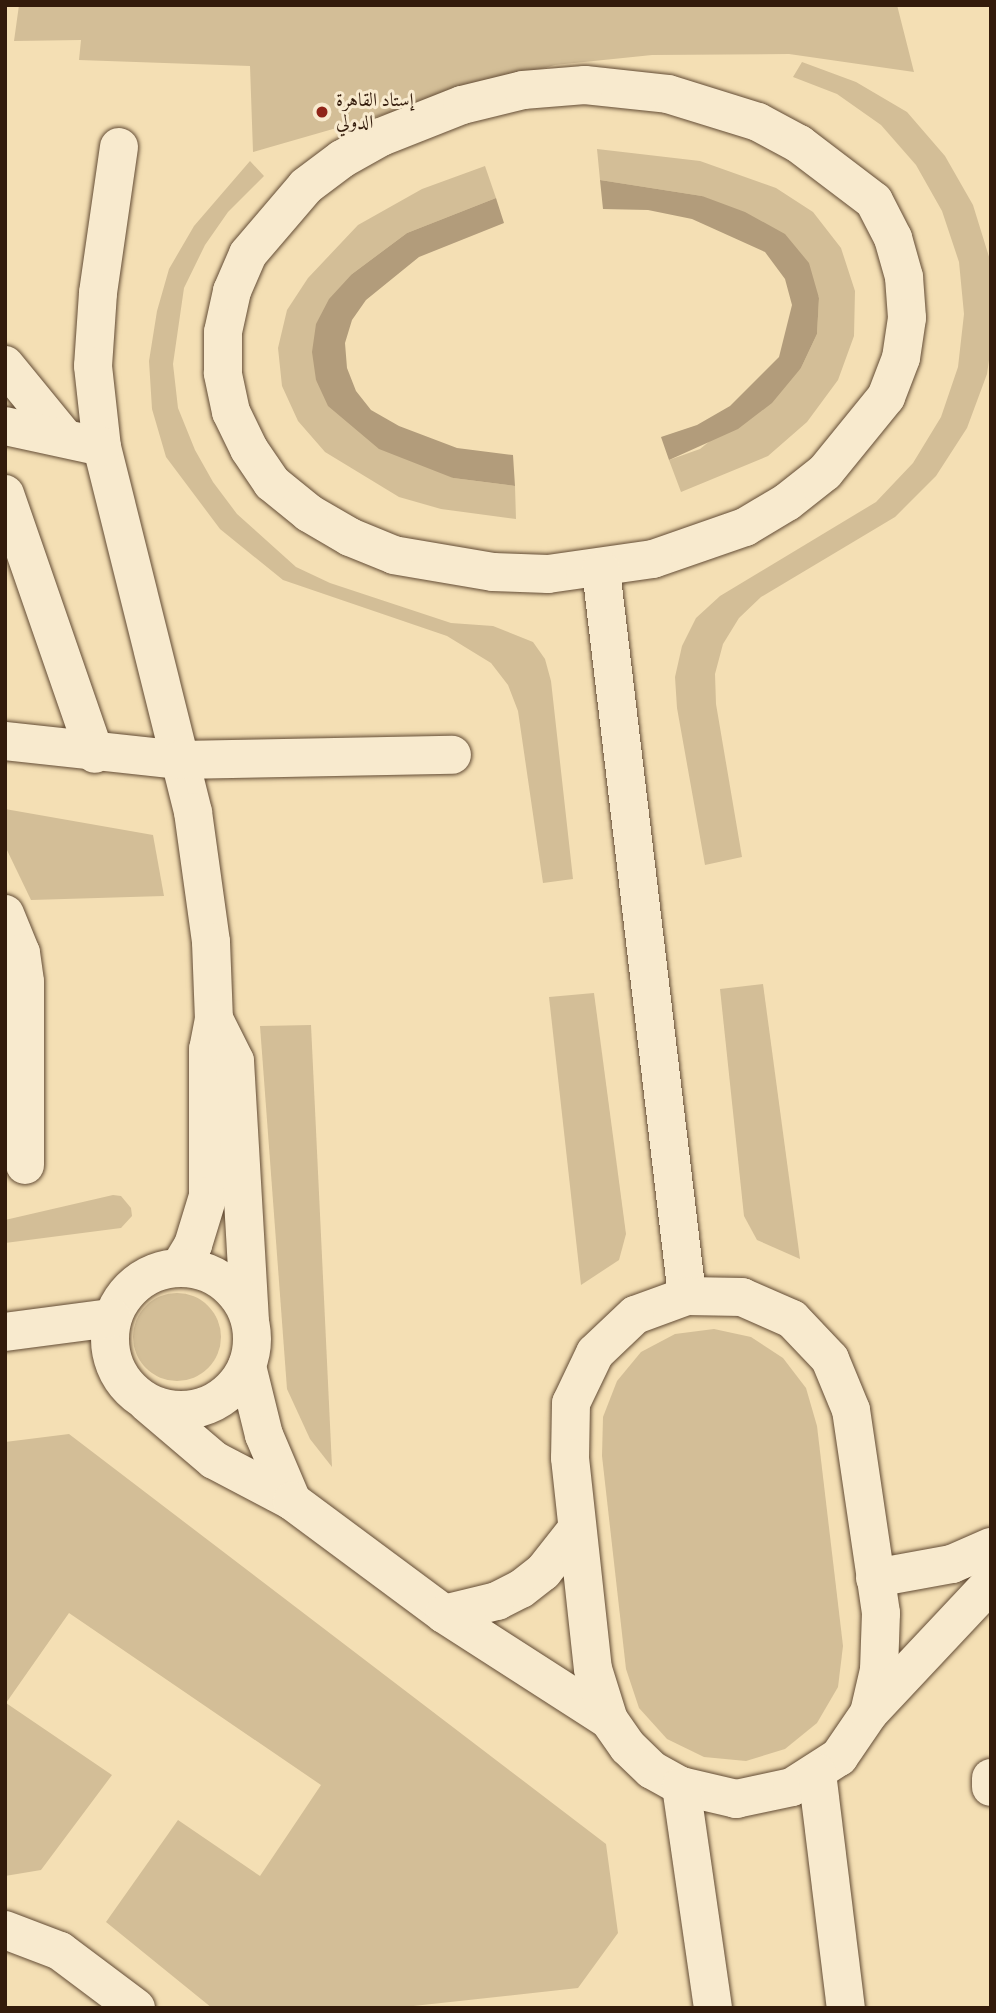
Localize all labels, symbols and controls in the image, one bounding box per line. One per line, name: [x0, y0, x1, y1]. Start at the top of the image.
place label: إستاد القاهرة الدولي: [336, 90, 414, 134]
marker: إستاد القاهرة الدولي: [314, 104, 330, 120]

